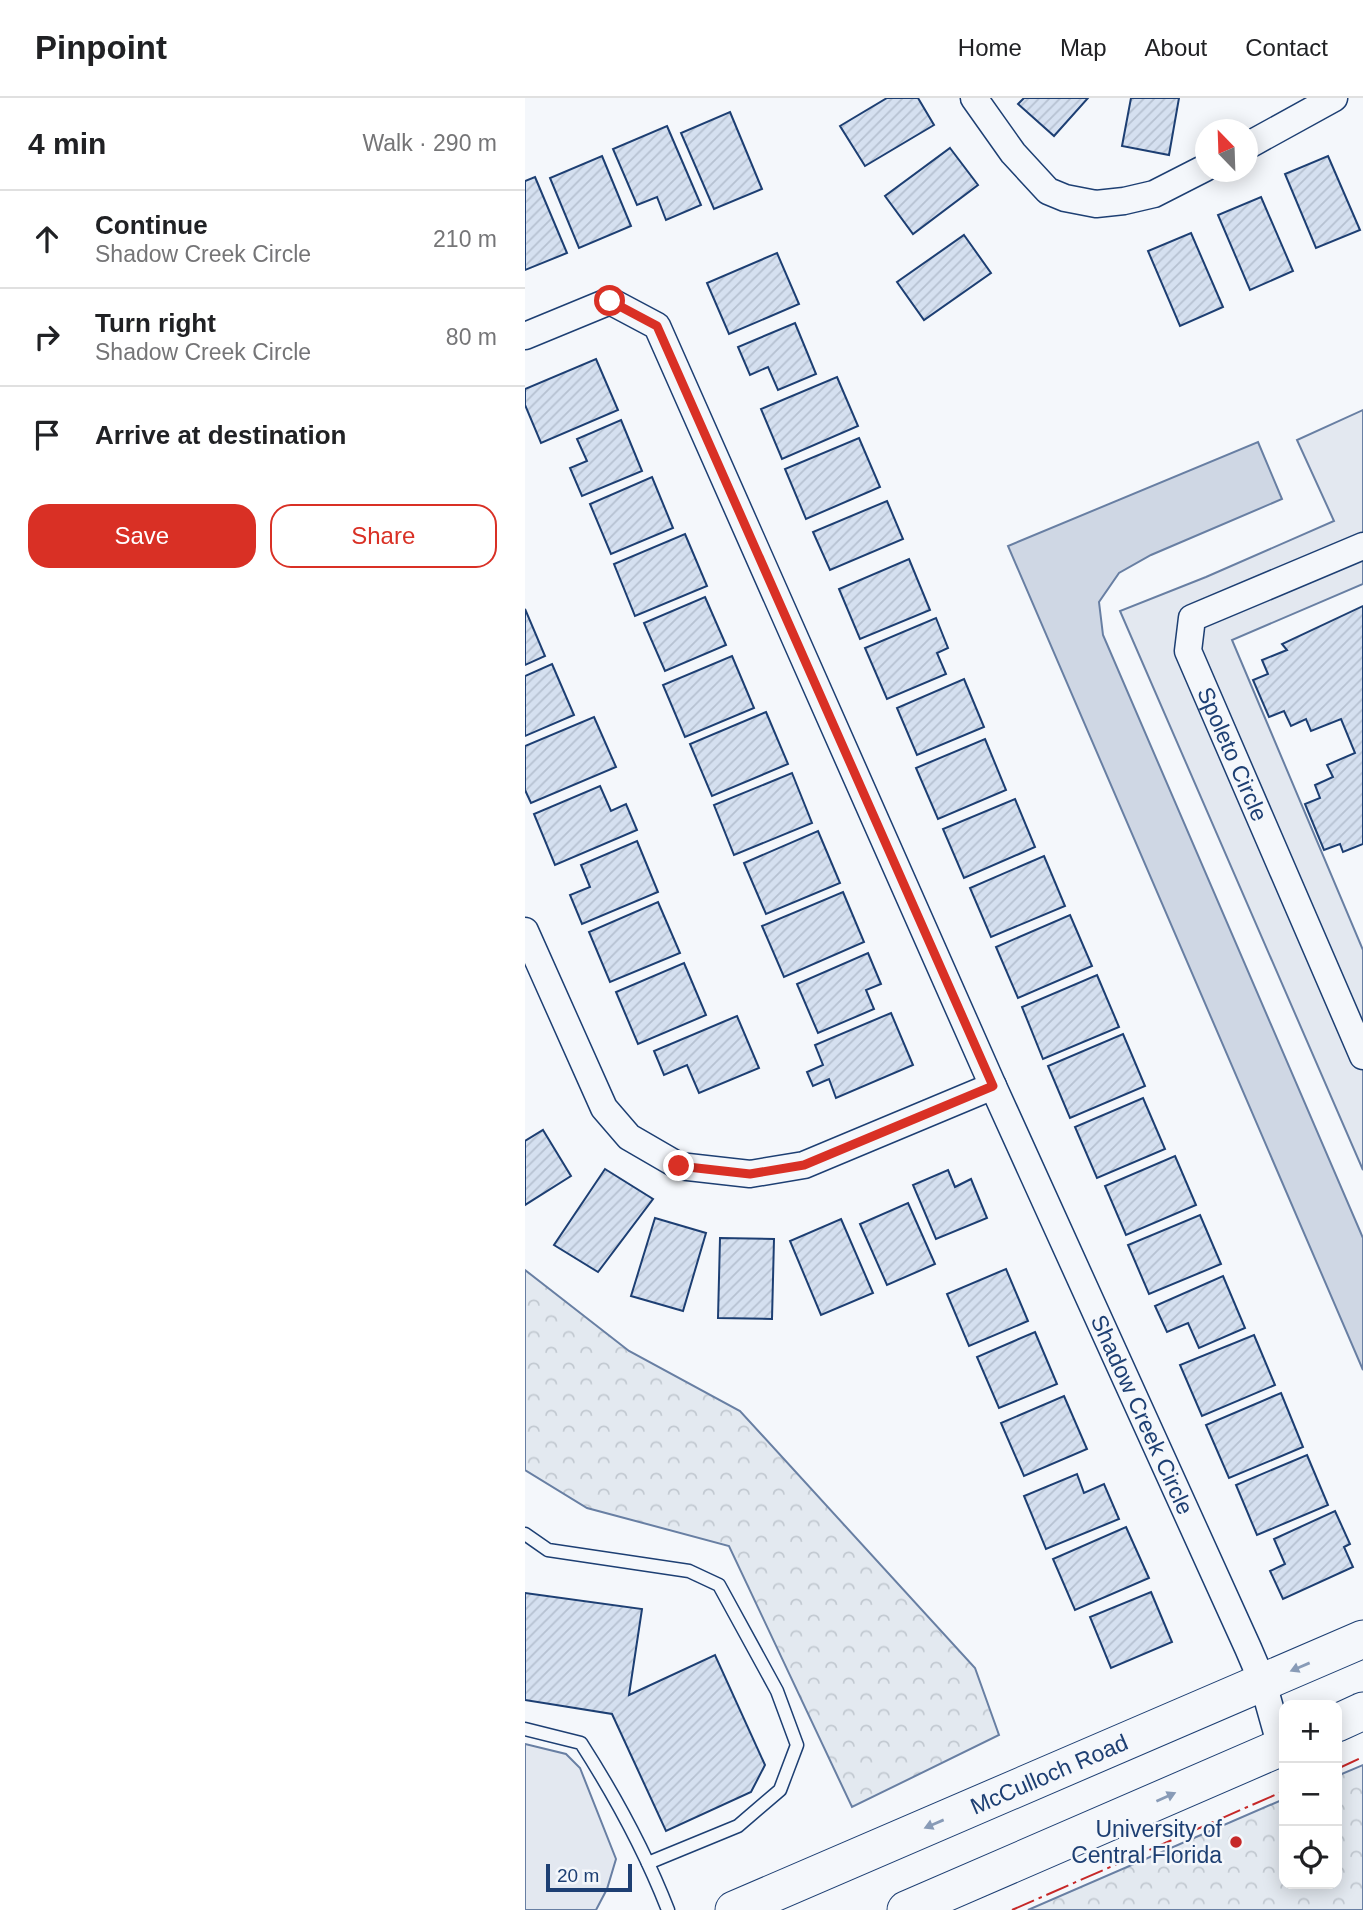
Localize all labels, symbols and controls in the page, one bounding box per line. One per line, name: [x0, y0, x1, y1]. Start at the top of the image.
text: Pinpoint: [35, 29, 167, 66]
text: Home: [958, 34, 1022, 61]
text: Map: [1060, 34, 1107, 61]
text: About: [1145, 34, 1207, 61]
text: Contact: [1245, 34, 1328, 61]
north arrow: [1195, 119, 1258, 182]
text: 4 min: [28, 127, 106, 160]
text: Walk · 290 m: [362, 130, 497, 156]
text: Continue: [95, 210, 208, 240]
icon: ahead: [28, 220, 66, 258]
text: 210 m: [433, 226, 497, 252]
text: Shadow Creek Circle: [95, 241, 311, 267]
route start: [594, 285, 625, 316]
text: Turn right: [95, 308, 216, 338]
icon: right: [28, 318, 66, 356]
text: 80 m: [446, 324, 497, 350]
text: Shadow Creek Circle: [95, 339, 311, 365]
icon: arrive: [28, 416, 66, 454]
text: Arrive at destination: [95, 420, 346, 450]
button: Save: [28, 504, 256, 568]
button: Share: [270, 504, 497, 568]
street label: Spoleto Circle: [1192, 683, 1273, 825]
route end: [663, 1150, 694, 1181]
street label: Shadow Creek Circle: [1086, 1311, 1199, 1518]
one-way arrow: [1290, 1662, 1311, 1673]
map controls: [1279, 1700, 1342, 1889]
button: +: [1279, 1700, 1342, 1763]
street label: McCulloch Road: [966, 1729, 1132, 1820]
button: −: [1279, 1763, 1342, 1826]
one-way arrow: [1156, 1791, 1176, 1803]
place label: University of Central Florida: [1071, 1816, 1223, 1868]
one-way arrow: [924, 1818, 944, 1830]
button: locate: [1279, 1826, 1342, 1889]
marker: University of Central Florida: [1228, 1834, 1244, 1850]
scale bar: [546, 1861, 632, 1893]
text: 20 m: [557, 1865, 599, 1886]

